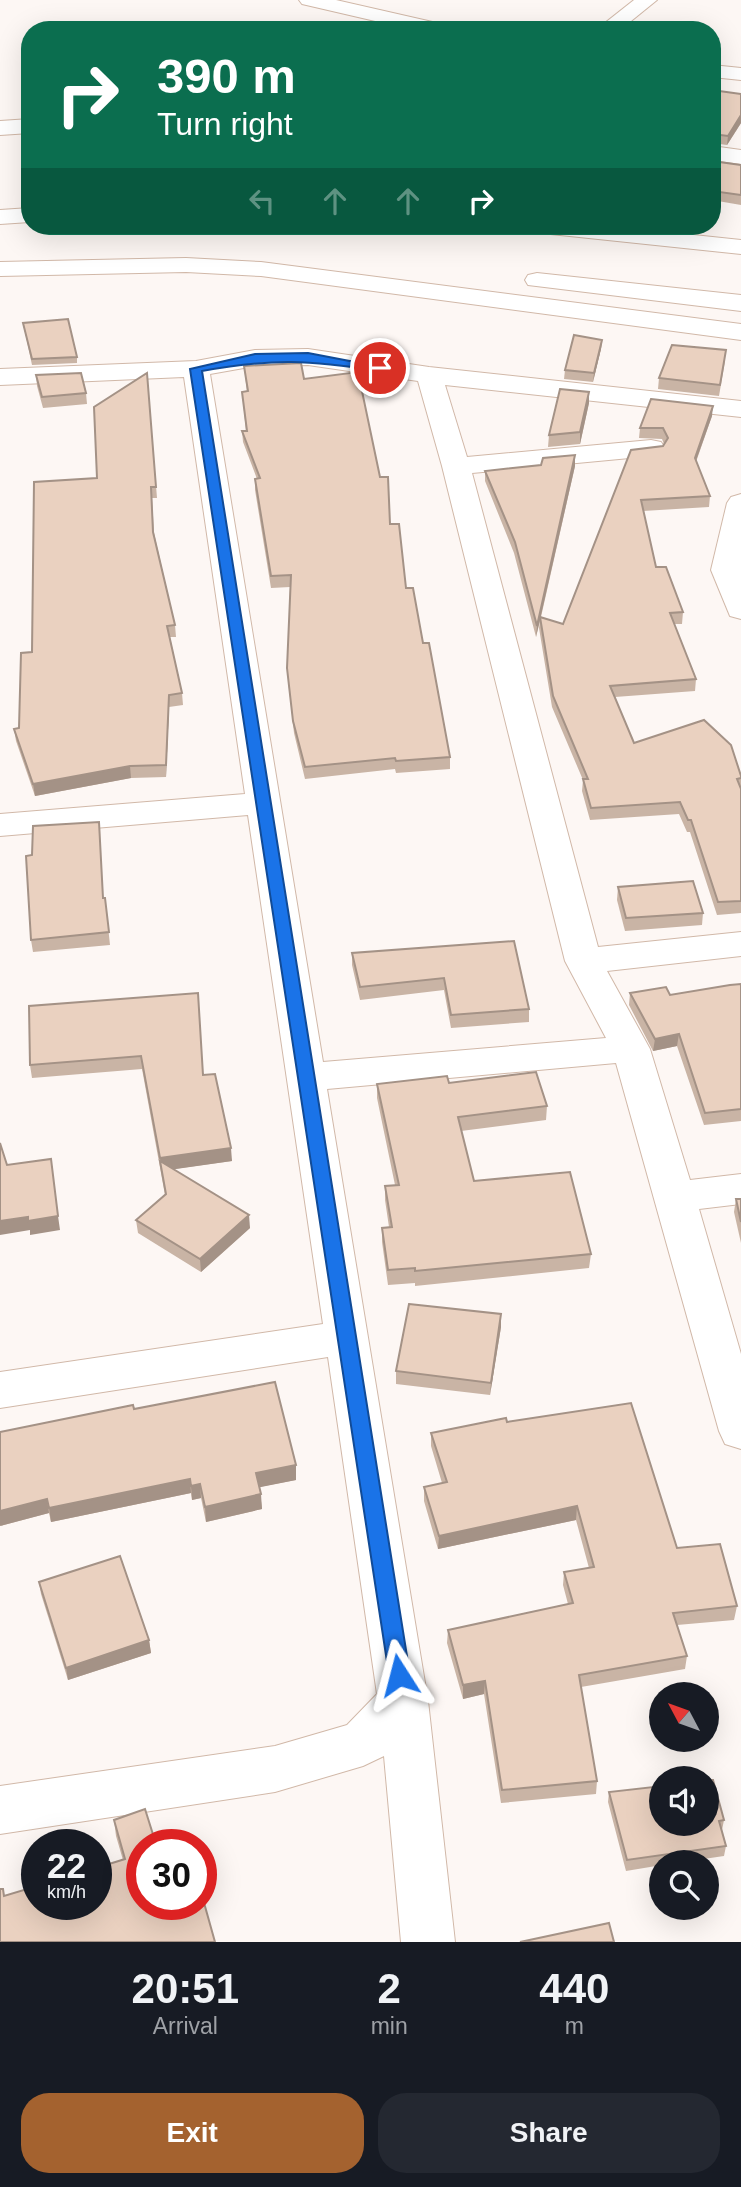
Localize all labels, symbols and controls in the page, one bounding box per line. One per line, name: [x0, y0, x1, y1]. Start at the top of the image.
icon: right: [42, 49, 133, 140]
text: 390 m: [157, 49, 296, 103]
text: Turn right: [157, 106, 293, 142]
icon: left: [243, 182, 281, 220]
icon: ahead: [316, 182, 354, 220]
icon: ahead: [389, 182, 427, 220]
icon: right: [462, 182, 500, 220]
pin: [350, 338, 410, 398]
icon: arrive: [361, 349, 399, 387]
position arrow: [362, 1638, 436, 1712]
north arrow: [649, 1682, 719, 1752]
map controls: [649, 1682, 719, 1920]
button: sound: [649, 1766, 719, 1836]
speed limit sign: 30: [126, 1829, 217, 1920]
text: 22: [47, 1846, 86, 1885]
button: search: [649, 1850, 719, 1920]
text: km/h: [47, 1882, 86, 1902]
text: 20:51: [132, 1965, 239, 2012]
text: 2: [377, 1965, 401, 2012]
text: 440: [539, 1965, 609, 2012]
text: Arrival: [153, 2013, 218, 2039]
text: min: [371, 2013, 408, 2039]
text: m: [565, 2013, 584, 2039]
button: Exit: [21, 2093, 364, 2173]
button: Share: [378, 2093, 720, 2173]

